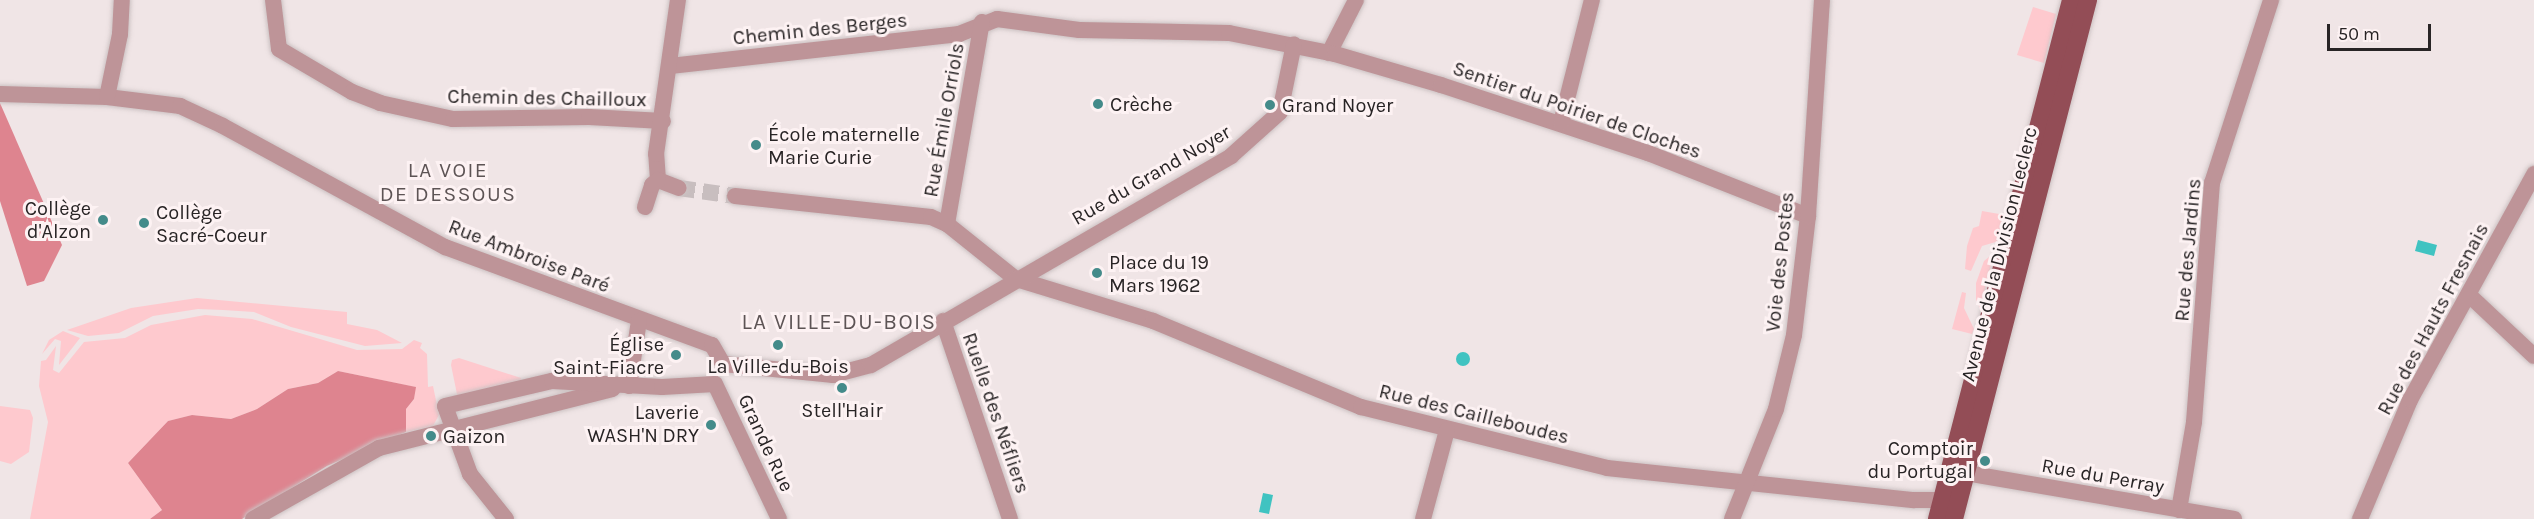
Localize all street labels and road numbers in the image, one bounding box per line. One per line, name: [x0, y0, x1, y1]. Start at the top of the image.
street label: Chemin des Berges: [732, 8, 908, 50]
street label: Rue Émile Orriols: [919, 41, 969, 199]
street label: Sentier du Poirier de Cloches: [1450, 56, 1704, 164]
street label: Chemin des Chailloux: [447, 84, 647, 112]
street label: Rue du Grand Noyer: [1067, 120, 1235, 230]
street label: Avenue de la Division Leclerc: [1956, 124, 2042, 384]
street label: Rue des Jardins: [2170, 177, 2206, 323]
street label: Voie des Postes: [1761, 191, 1799, 333]
street label: Rue Ambroise Paré: [445, 214, 613, 298]
street label: Rue des Hauts Fresnais: [2372, 219, 2494, 419]
street label: Ruelle des Néfliers: [957, 329, 1035, 497]
street label: Rue des Cailleboudes: [1377, 379, 1571, 449]
street label: Grande Rue: [733, 390, 799, 496]
street label: Rue du Perray: [2040, 453, 2166, 499]

